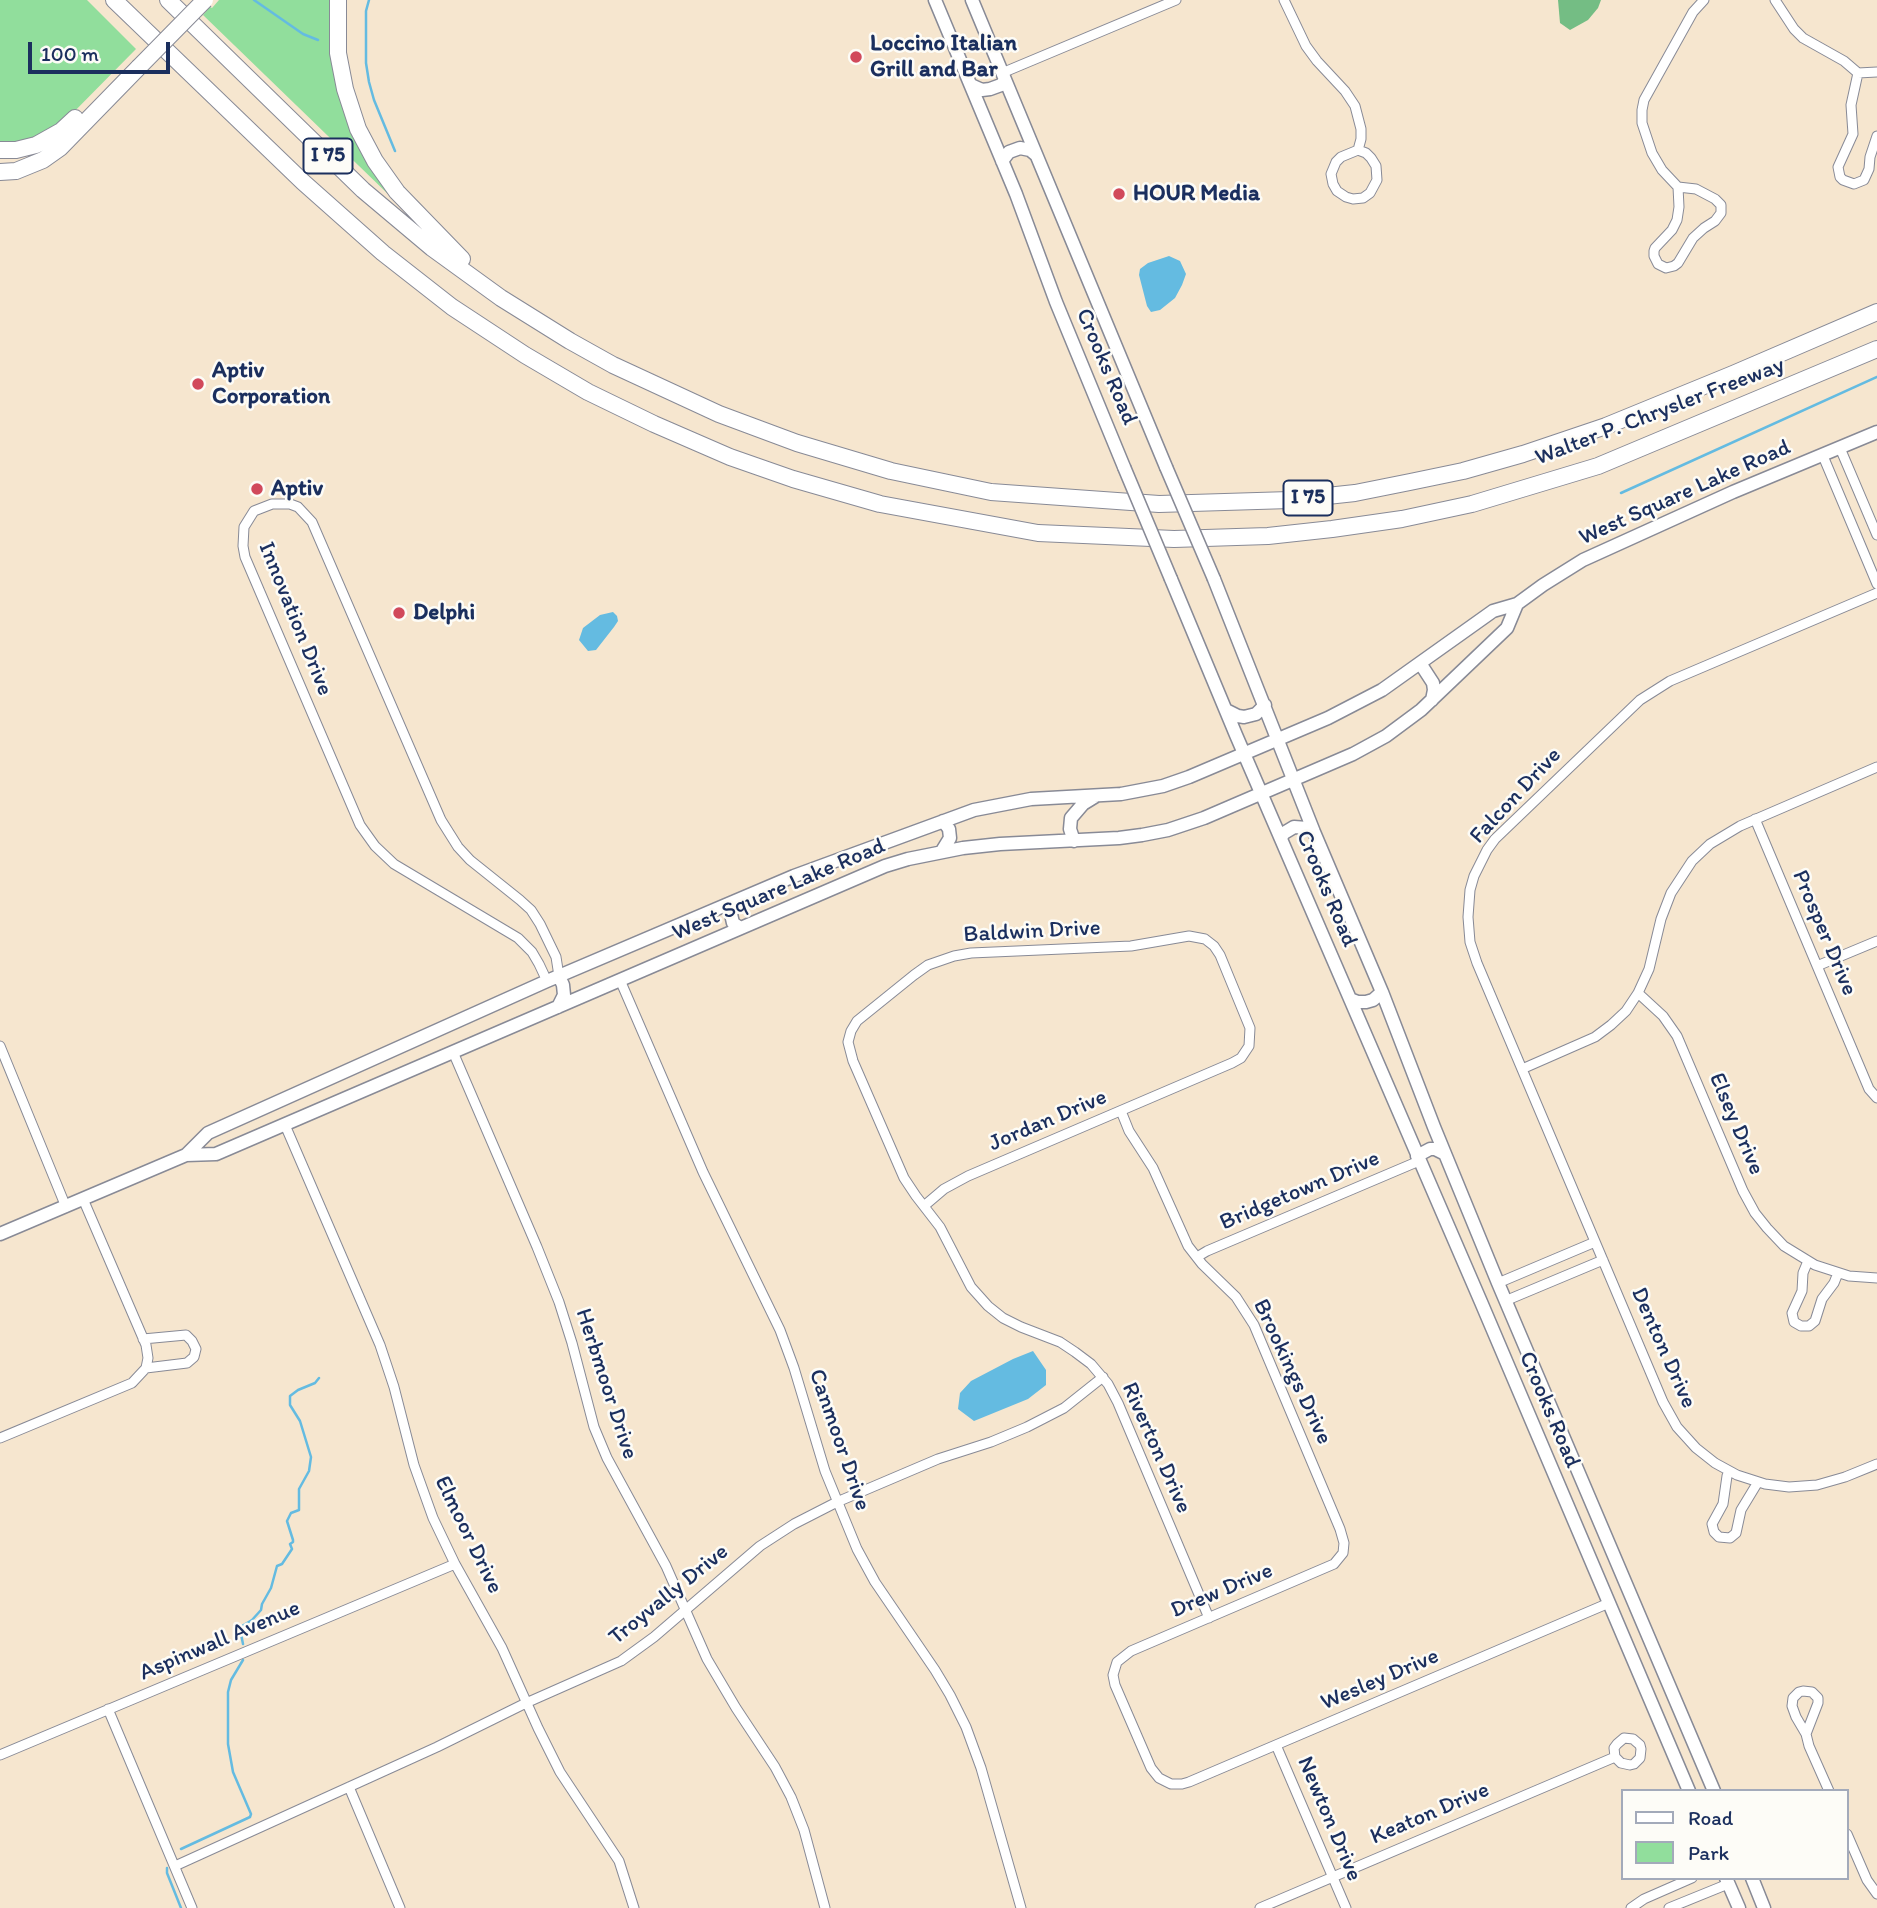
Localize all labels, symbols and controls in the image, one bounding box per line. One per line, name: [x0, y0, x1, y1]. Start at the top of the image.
scale bar: [32, 28, 173, 72]
place label: Loccino Italian Grill and Bar: [870, 30, 1017, 84]
text: 100 m: [41, 41, 99, 66]
marker: Loccino Italian Grill and Bar: [848, 49, 864, 65]
road number: I 75: [304, 138, 352, 174]
place label: HOUR Media: [1133, 180, 1260, 208]
marker: HOUR Media: [1111, 186, 1127, 202]
street label: Crooks Road: [1069, 305, 1143, 429]
street label: Walter P. Chrysler Freeway: [1531, 352, 1789, 472]
place label: Aptiv Corporation: [212, 357, 330, 411]
marker: Aptiv Corporation: [190, 376, 206, 392]
street label: West Square Lake Road: [1575, 434, 1795, 552]
place label: Aptiv: [271, 475, 323, 503]
road number: I 75: [1284, 480, 1332, 516]
marker: Aptiv: [249, 481, 265, 497]
street label: Innovation Drive: [252, 538, 338, 700]
place label: Delphi: [413, 599, 475, 627]
marker: Delphi: [391, 605, 407, 621]
street label: Falcon Drive: [1464, 742, 1568, 850]
street label: Crooks Road: [1289, 827, 1363, 951]
street label: West Square Lake Road: [668, 833, 890, 947]
street label: Prosper Drive: [1785, 866, 1863, 1000]
street label: Baldwin Drive: [963, 915, 1101, 949]
street label: Elsey Drive: [1702, 1069, 1770, 1179]
street label: Jordan Drive: [985, 1084, 1111, 1158]
street label: Bridgetown Drive: [1216, 1145, 1384, 1237]
street label: Denton Drive: [1624, 1283, 1702, 1413]
street label: Brookings Drive: [1246, 1295, 1338, 1449]
street label: Herbmoor Drive: [569, 1305, 643, 1463]
street label: Crooks Road: [1512, 1348, 1586, 1472]
street label: Canmoor Drive: [802, 1366, 876, 1514]
street label: Riverton Drive: [1115, 1378, 1197, 1518]
street label: Elmoor Drive: [428, 1472, 508, 1598]
street label: Troyvally Drive: [604, 1538, 734, 1652]
street label: Drew Drive: [1167, 1557, 1277, 1625]
street label: Aspinwall Avenue: [135, 1595, 305, 1687]
street label: Wesley Drive: [1317, 1643, 1443, 1717]
street label: Newton Drive: [1290, 1753, 1368, 1885]
street label: Keaton Drive: [1366, 1777, 1494, 1851]
legend: [1622, 1789, 1849, 1880]
text: Road: [1688, 1805, 1733, 1830]
text: Park: [1688, 1840, 1729, 1865]

